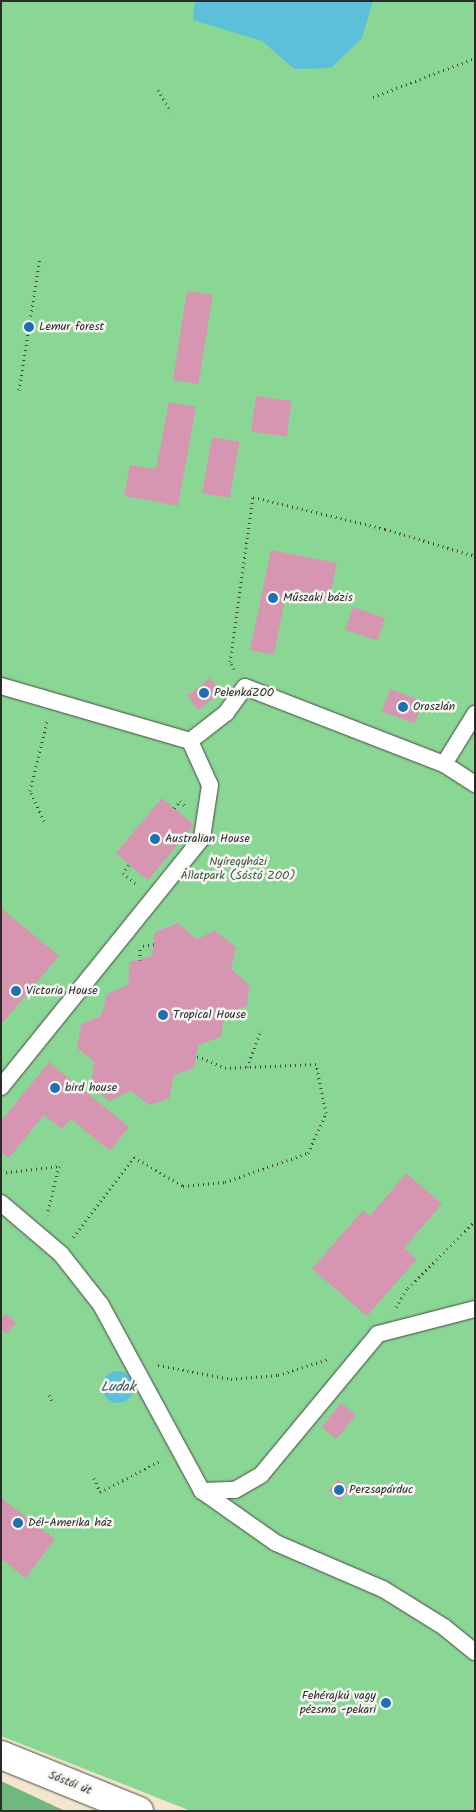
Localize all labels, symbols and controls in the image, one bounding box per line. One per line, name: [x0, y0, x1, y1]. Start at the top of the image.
place label: Lemur forest: [39, 320, 104, 334]
marker: Lemur forest: [23, 321, 35, 333]
place label: Műszaki bázis: [283, 591, 353, 605]
marker: Műszaki bázis: [267, 592, 279, 604]
place label: PelenkáZOO: [214, 686, 274, 700]
marker: PelenkáZOO: [198, 687, 210, 699]
place label: Oroszlán: [413, 700, 455, 714]
marker: Oroszlán: [397, 701, 409, 713]
place label: Australian House: [165, 832, 250, 846]
marker: Australian House: [149, 833, 161, 845]
park label: Nyíregyházi Állatpark (Sóstó ZOO): [180, 855, 296, 883]
place label: Victoria House: [26, 984, 98, 998]
marker: Victoria House: [10, 985, 22, 997]
place label: Tropical House: [173, 1008, 246, 1022]
marker: Tropical House: [157, 1009, 169, 1021]
place label: bird house: [65, 1081, 117, 1095]
marker: bird house: [49, 1082, 61, 1094]
water label: Ludak: [101, 1379, 135, 1395]
place label: Perzsapárduc: [349, 1483, 413, 1497]
marker: Perzsapárduc: [333, 1484, 345, 1496]
place label: Dél-Amerika ház: [28, 1516, 112, 1530]
marker: Dél-Amerika ház: [12, 1517, 24, 1529]
place label: Fehérajkú vagy pézsma -pekari: [300, 1689, 376, 1717]
marker: Fehérajkú vagy pézsma -pekari: [380, 1697, 392, 1709]
street label: Sóstói út: [46, 1768, 94, 1798]

